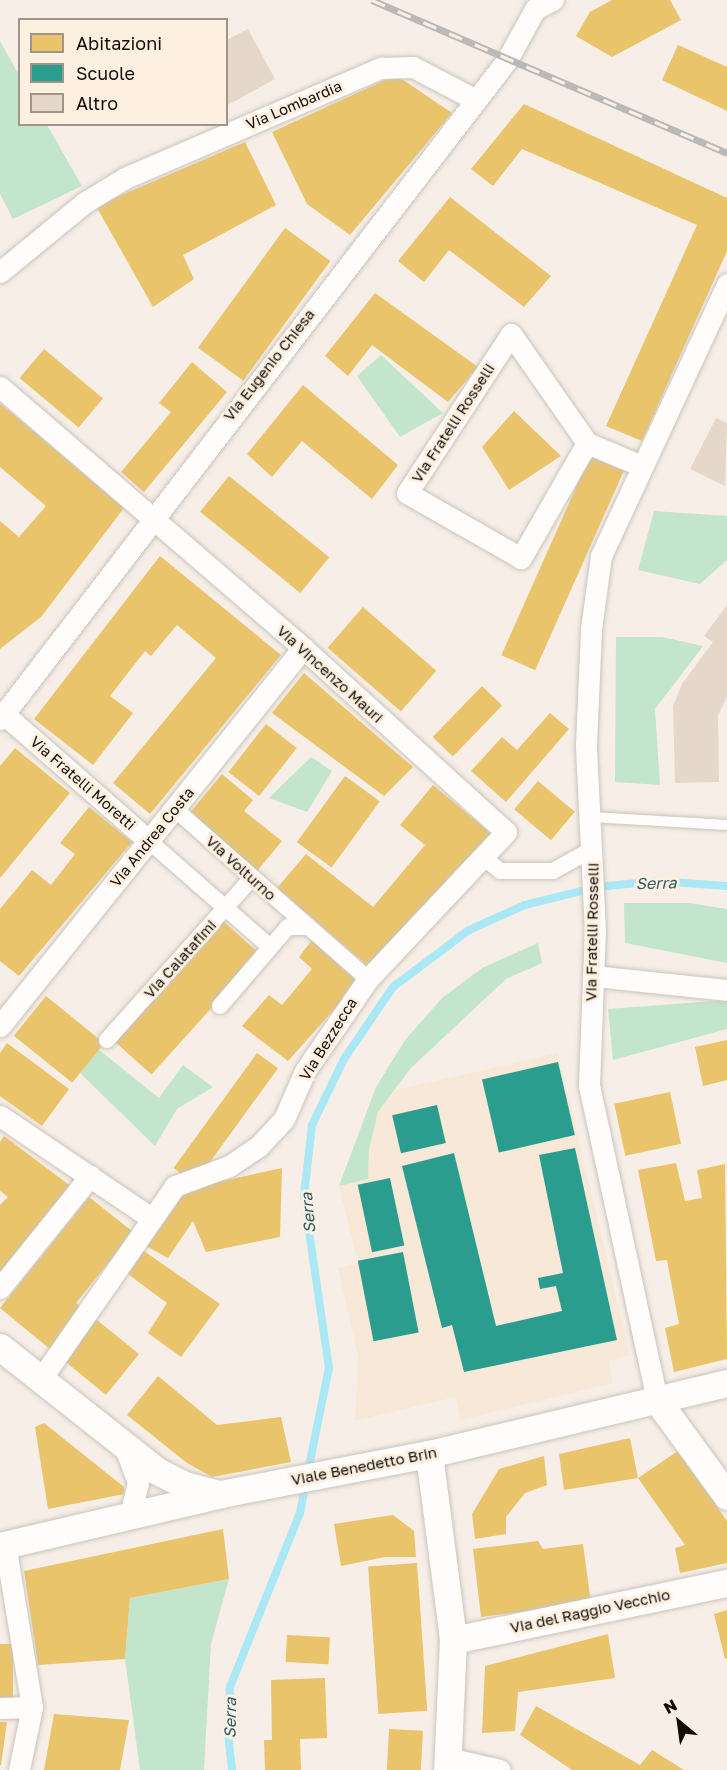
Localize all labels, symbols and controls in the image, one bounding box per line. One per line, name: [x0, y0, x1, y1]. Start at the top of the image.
legend: [18, 18, 228, 126]
text: Abitazioni: [76, 32, 162, 54]
text: Scuole: [76, 62, 135, 84]
street label: Via Lombardia: [243, 77, 345, 133]
text: Altro: [76, 92, 118, 114]
street label: Via Eugenio Chiesa: [220, 305, 318, 425]
street label: Via Fratelli Rosselli: [408, 360, 498, 486]
street label: Via Vincenzo Mauri: [273, 622, 387, 726]
street label: Via Fratelli Moretti: [27, 732, 139, 834]
street label: Via Andrea Costa: [106, 784, 198, 890]
street label: Via Volturno: [202, 832, 280, 904]
street label: Via Fratelli Rosselli: [582, 863, 602, 1001]
water label: Serra: [635, 873, 677, 893]
street label: Via Calatafimi: [140, 916, 220, 1002]
street label: Via Bezzecca: [295, 994, 361, 1084]
water label: Serra: [297, 1192, 319, 1234]
street label: Viale Benedetto Brin: [290, 1443, 438, 1489]
street label: Via del Raggio Vecchio: [508, 1585, 672, 1637]
north arrow: [649, 1692, 709, 1752]
text: N: [660, 1695, 680, 1718]
water label: Serra: [220, 1697, 240, 1739]

